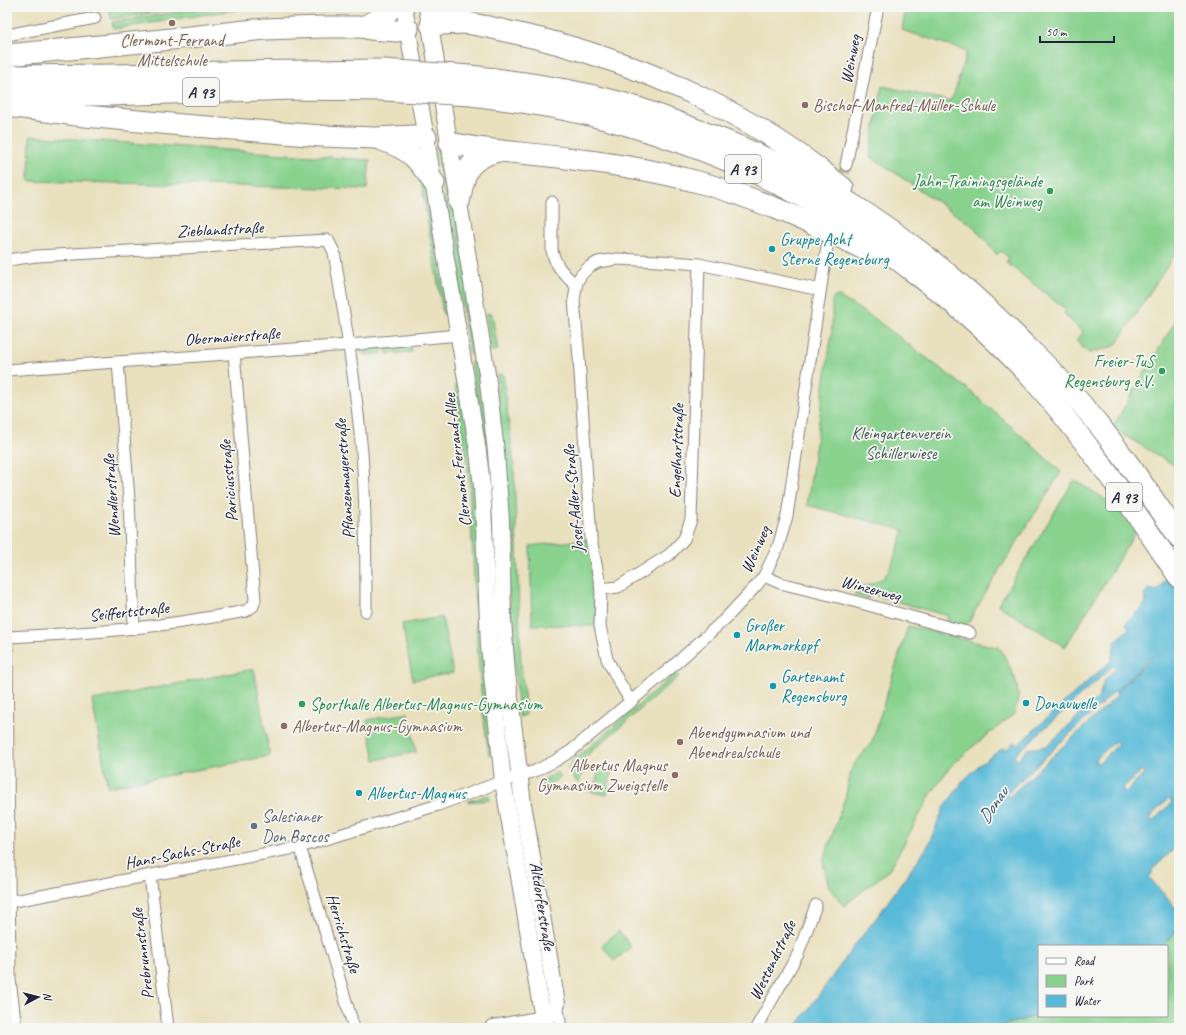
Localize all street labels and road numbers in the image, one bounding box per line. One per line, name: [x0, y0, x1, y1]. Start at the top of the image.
street label: Weinweg: [835, 32, 866, 85]
road number: A 93: [183, 78, 219, 106]
road number: A 93: [725, 155, 761, 183]
street label: Zieblandstraße: [176, 217, 265, 242]
street label: Obermaierstraße: [184, 323, 282, 350]
street label: Clermont-Ferrand-Allee: [439, 391, 476, 528]
street label: Engelhartstraße: [664, 402, 689, 499]
street label: Pflanzenmayerstraße: [330, 417, 359, 540]
street label: Pariciusstraße: [214, 438, 243, 523]
street label: Josef-Adler-Straße: [558, 443, 589, 555]
street label: Wendlerstraße: [98, 452, 125, 538]
road number: A 93: [1106, 483, 1142, 511]
street label: Weinweg: [736, 522, 775, 576]
street label: Winzerweg: [839, 570, 905, 607]
street label: Seiffertstraße: [88, 597, 171, 626]
street label: Hans-Sachs-Straße: [123, 831, 243, 874]
street label: Altdorferstraße: [525, 860, 560, 953]
street label: Herrichstraße: [322, 891, 366, 977]
street label: Prebrunnstraße: [126, 906, 158, 1001]
street label: Westendstraße: [744, 916, 801, 1003]

